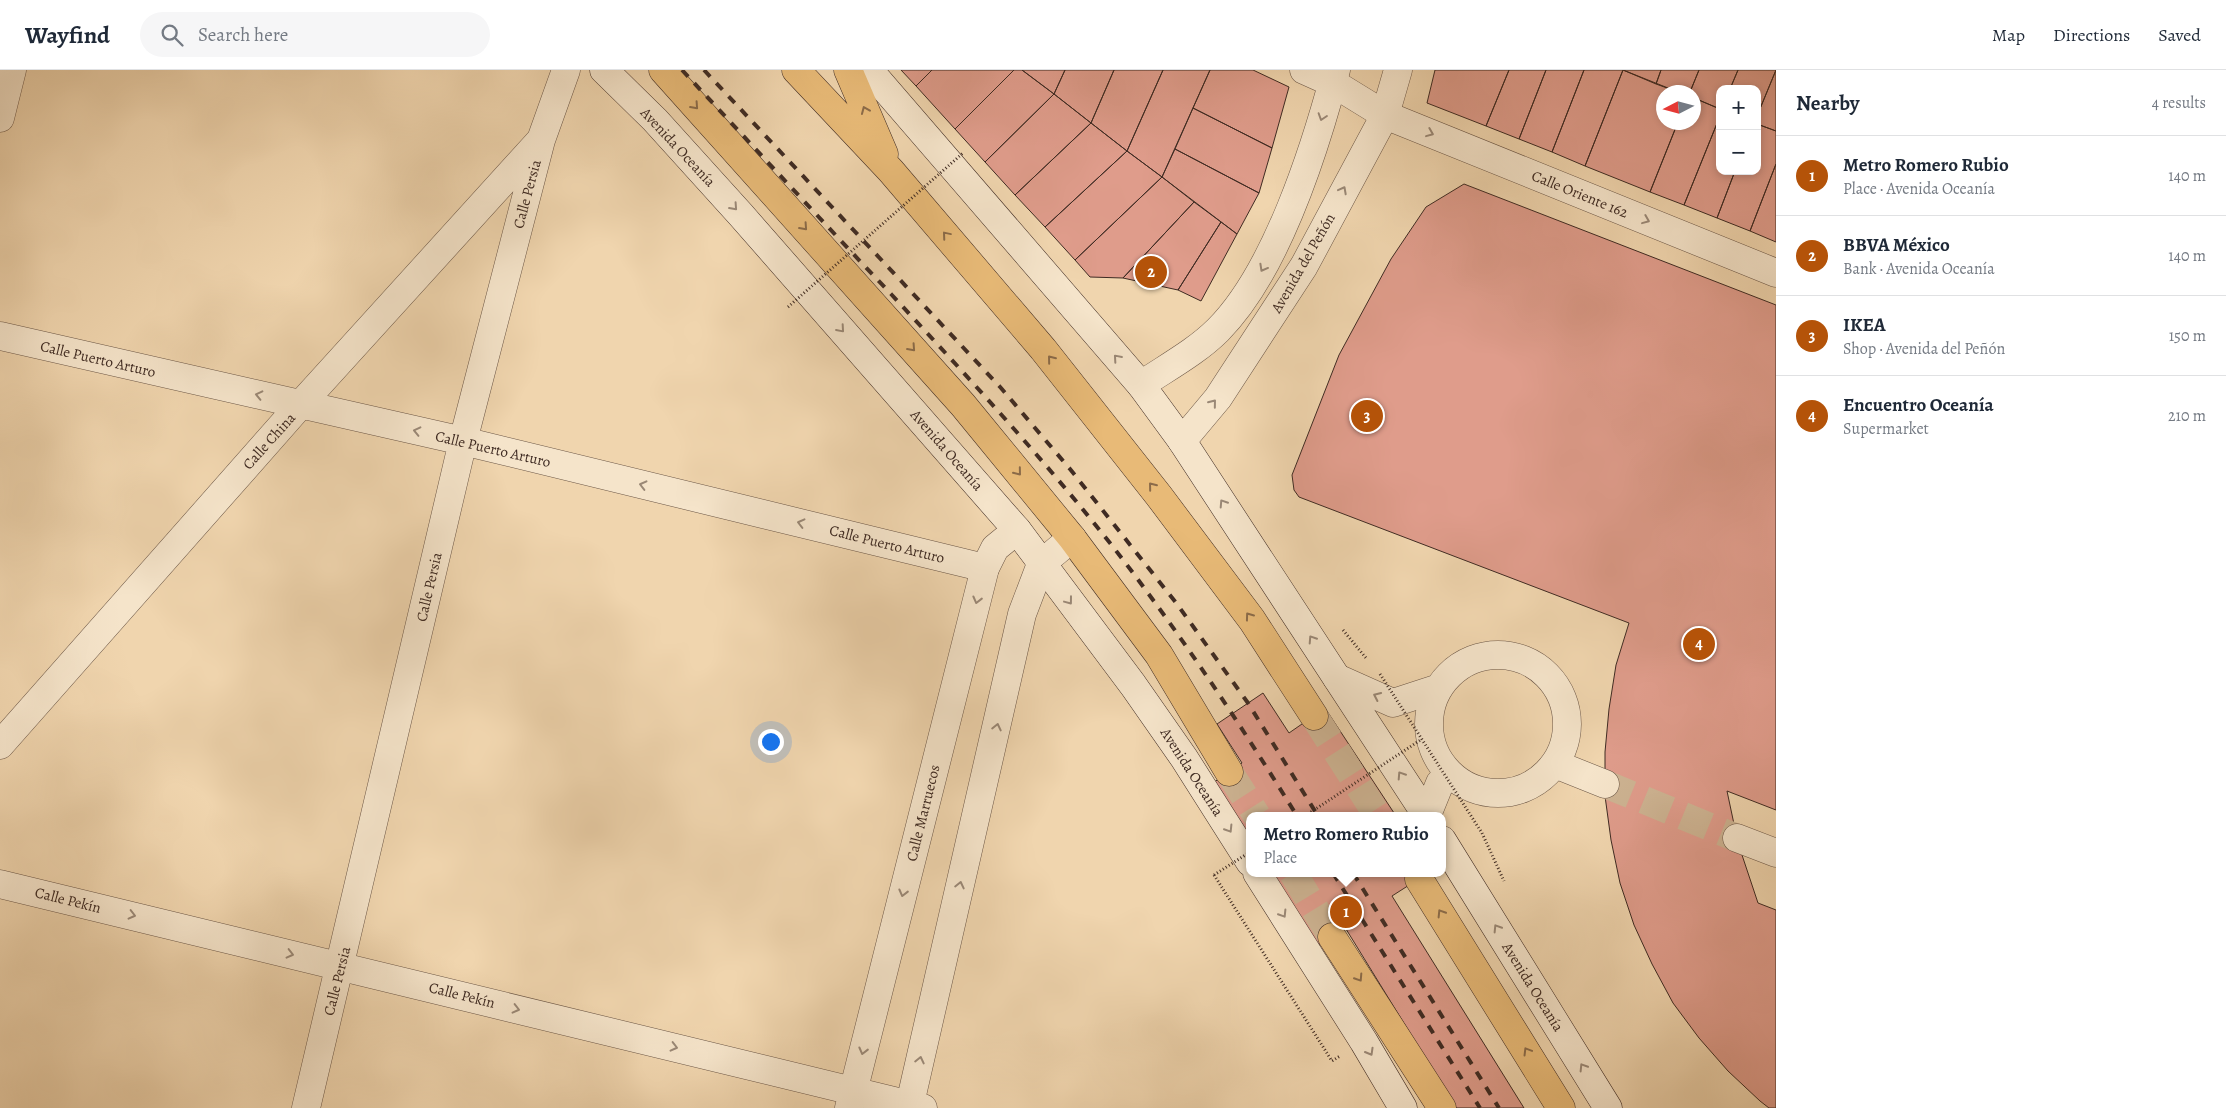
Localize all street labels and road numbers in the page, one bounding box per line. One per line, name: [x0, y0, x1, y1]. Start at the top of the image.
street label: Avenida Oceanía: [635, 102, 720, 191]
street label: Calle Persia: [508, 157, 546, 231]
street label: Calle Oriente 162: [1529, 166, 1631, 222]
street label: Avenida del Peñón: [1266, 210, 1340, 317]
street label: Calle Puerto Arturo: [38, 336, 158, 382]
street label: Avenida Oceanía: [905, 404, 988, 495]
street label: Calle China: [238, 408, 300, 474]
street label: Calle Puerto Arturo: [433, 426, 553, 472]
street label: Calle Puerto Arturo: [827, 520, 947, 568]
street label: Calle Persia: [411, 550, 447, 624]
street label: Avenida Oceanía: [1155, 723, 1228, 820]
street label: Calle Marruecos: [901, 763, 945, 863]
street label: Calle Pekín: [33, 882, 103, 918]
street label: Avenida Oceanía: [1497, 938, 1568, 1035]
street label: Calle Persia: [319, 944, 355, 1018]
street label: Calle Pekín: [427, 977, 497, 1013]

